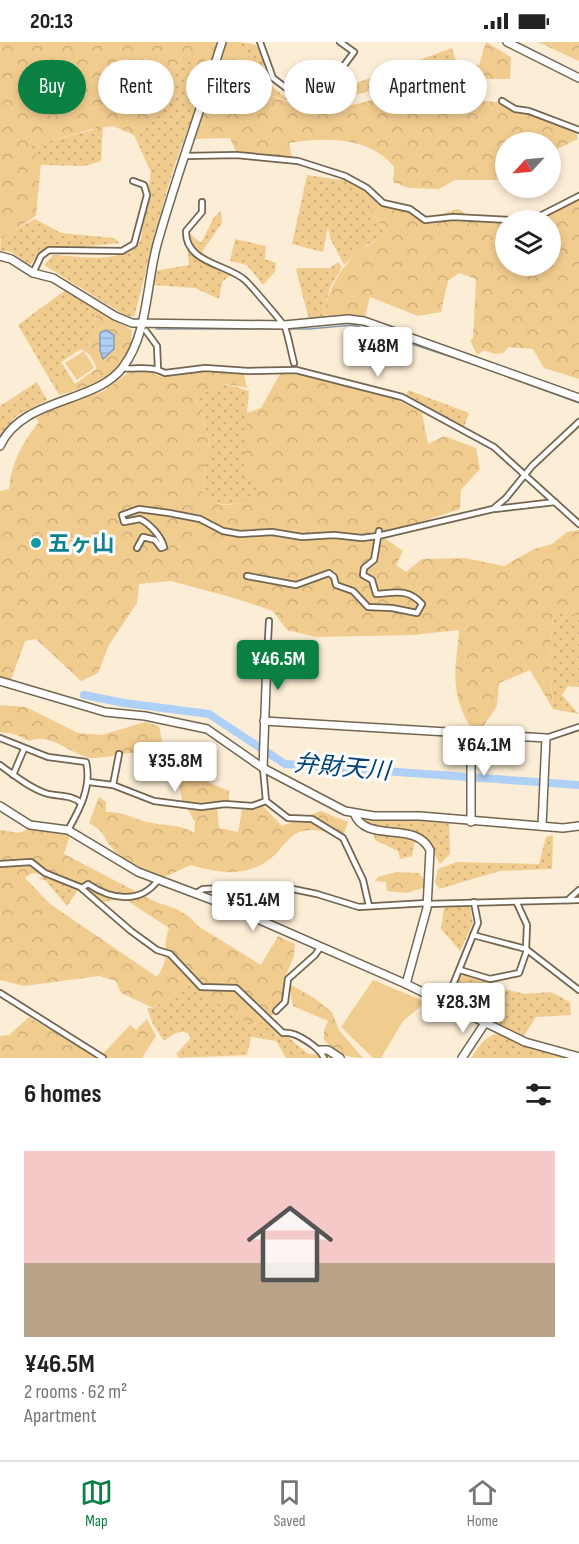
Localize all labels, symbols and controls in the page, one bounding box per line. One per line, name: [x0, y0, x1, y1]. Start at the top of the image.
text: 20:13: [30, 8, 73, 35]
chip: Buy: [18, 60, 86, 114]
chip: Rent: [98, 60, 174, 114]
chip: Filters: [186, 60, 272, 114]
chip: New: [284, 60, 357, 114]
chip: Apartment: [369, 60, 487, 114]
north arrow: [495, 132, 561, 198]
map controls: [495, 132, 561, 276]
button: layers: [495, 210, 561, 276]
pin: ¥48M: [342, 327, 414, 378]
text: ¥48M: [357, 334, 399, 358]
place label: 五ヶ山: [48, 531, 114, 558]
marker: 五ヶ山: [29, 536, 43, 550]
pin: ¥46.5M: [229, 640, 327, 691]
text: ¥46.5M: [251, 647, 305, 671]
pin: ¥64.1M: [435, 726, 533, 777]
text: ¥64.1M: [457, 733, 511, 757]
pin: ¥35.8M: [126, 742, 224, 793]
text: ¥35.8M: [148, 749, 202, 773]
water label: 弁財天川: [293, 749, 394, 786]
pin: ¥51.4M: [204, 881, 302, 932]
text: ¥51.4M: [226, 888, 280, 912]
pin: ¥28.3M: [414, 983, 512, 1034]
text: ¥28.3M: [436, 990, 490, 1014]
icon: filters: [522, 1078, 555, 1111]
text: 6 homes: [24, 1079, 102, 1110]
icon: home: [236, 1190, 344, 1298]
text: ¥46.5M: [24, 1349, 95, 1380]
text: 2 rooms · 62 m²: [24, 1380, 127, 1404]
text: Apartment: [24, 1404, 97, 1428]
tab: Map: [80, 1476, 113, 1531]
tab: Saved: [273, 1476, 306, 1531]
tab: Home: [466, 1476, 499, 1531]

